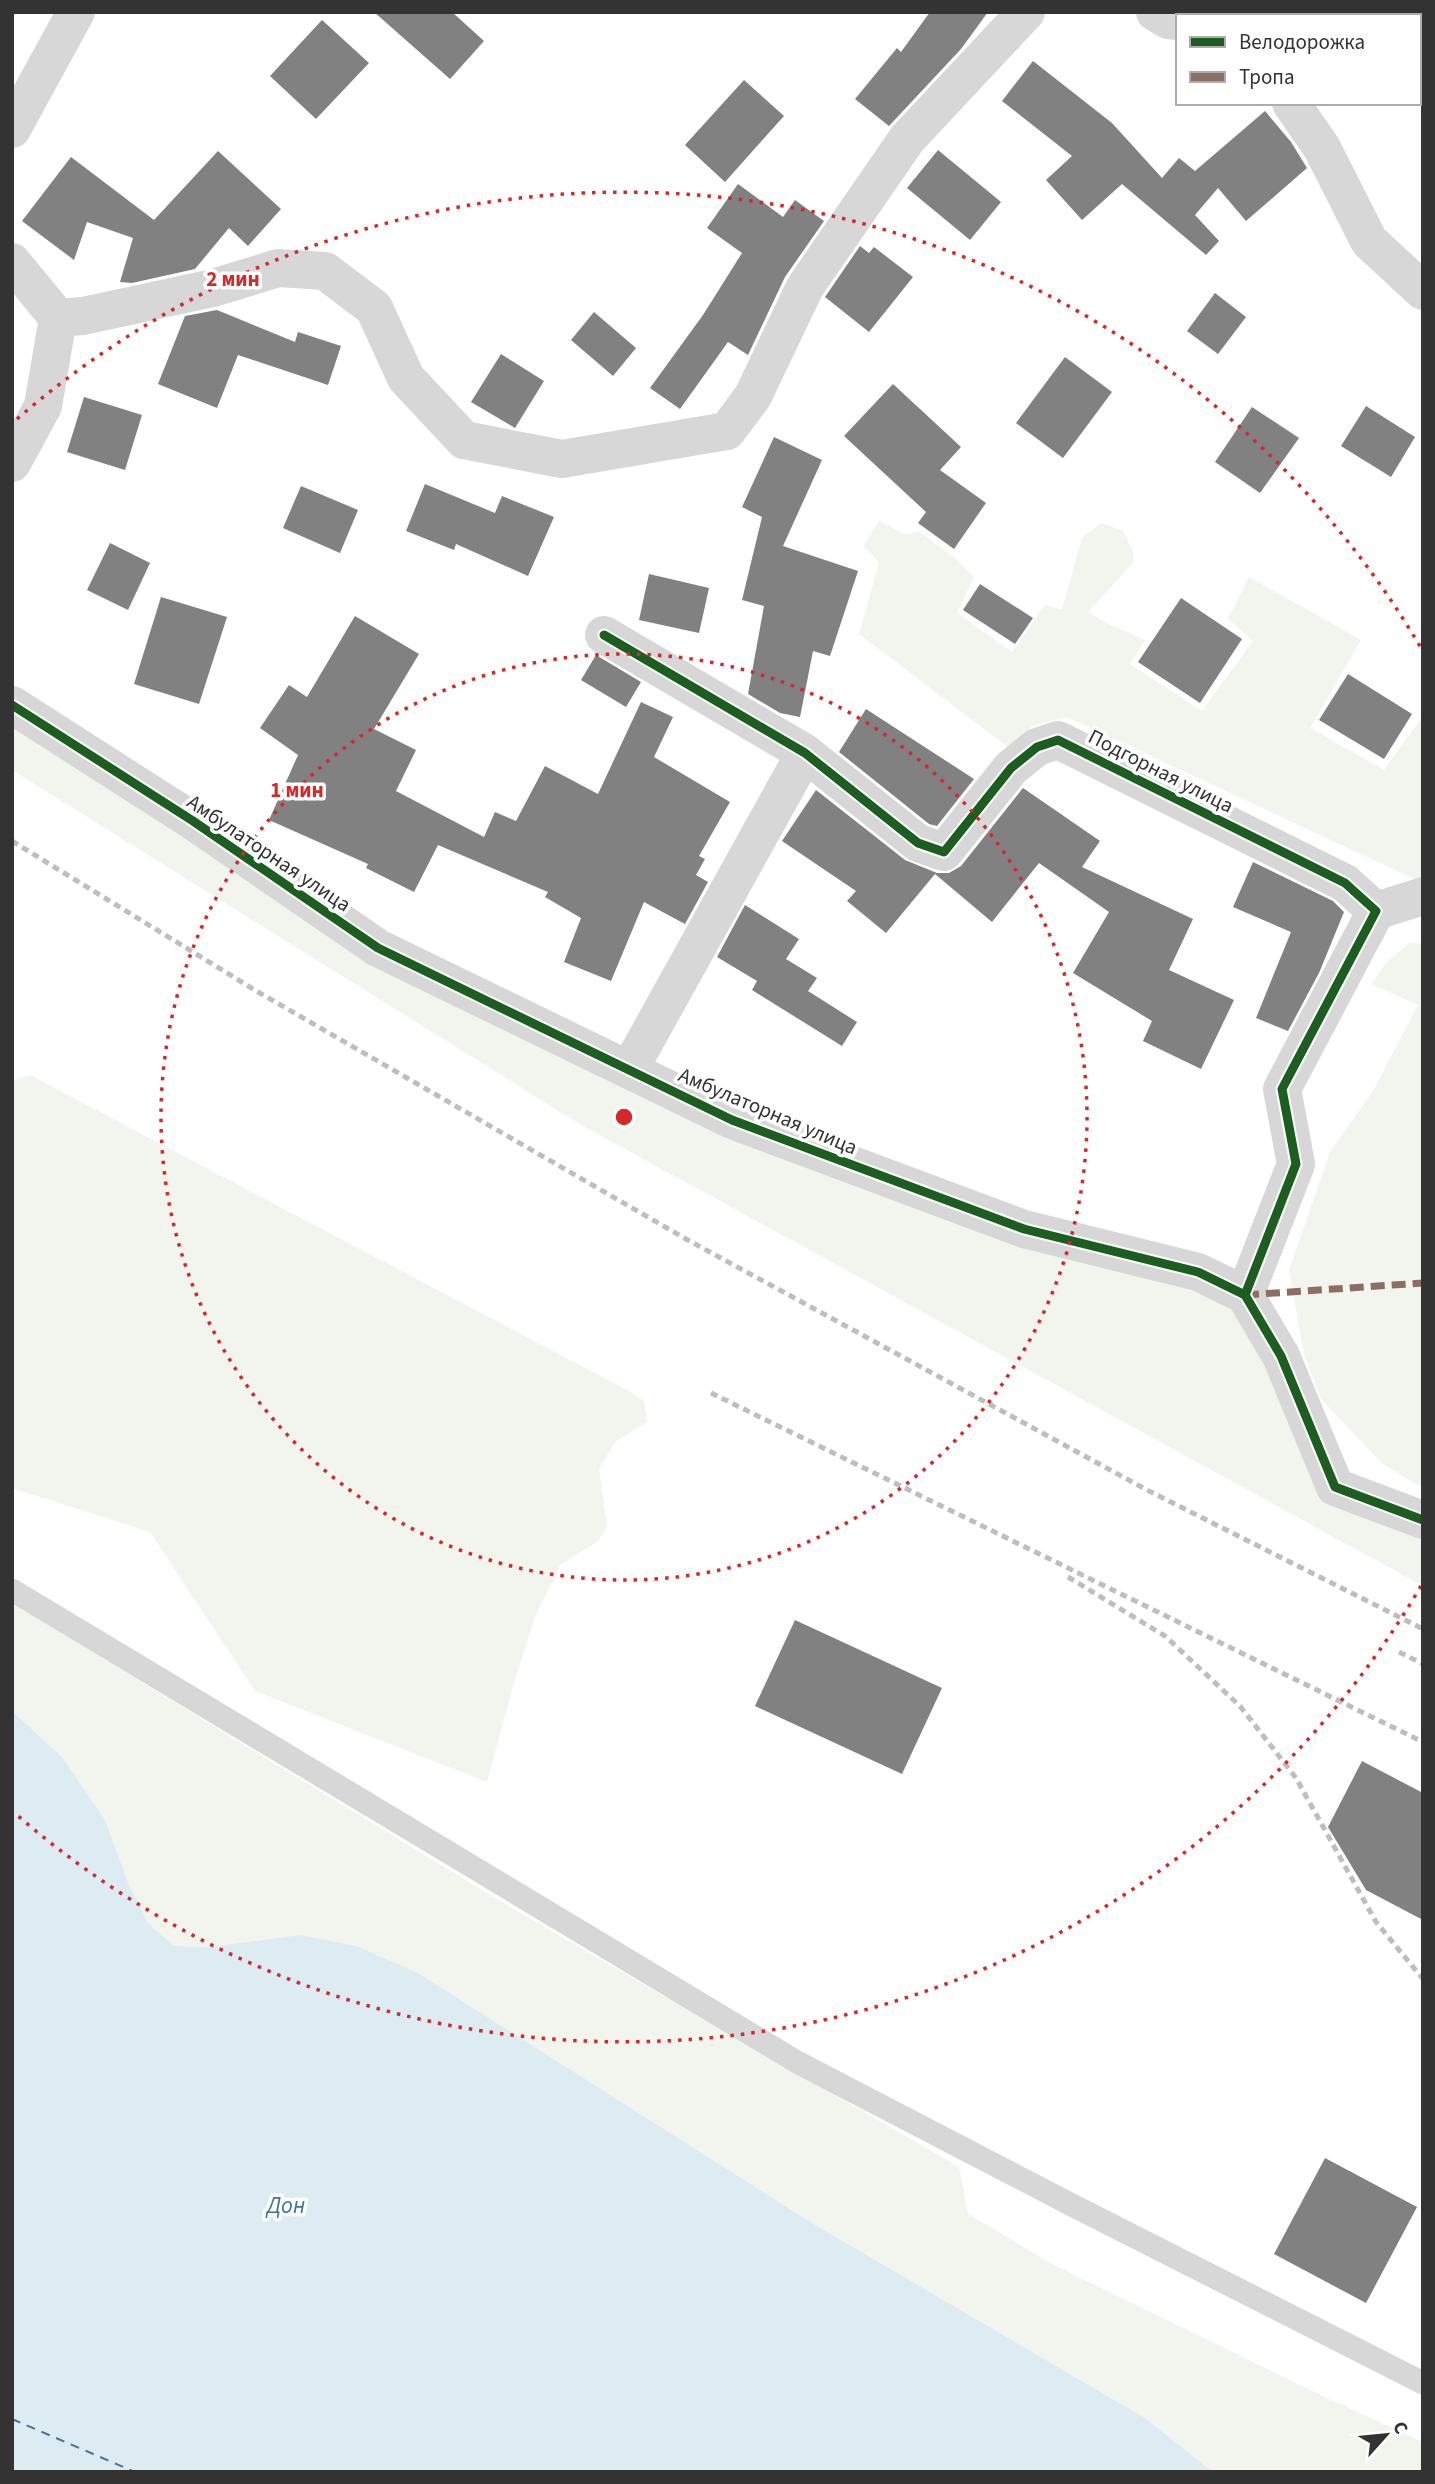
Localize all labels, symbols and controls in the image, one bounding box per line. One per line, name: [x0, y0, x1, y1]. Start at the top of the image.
legend: [1176, 14, 1421, 105]
text: Велодорожка: [1239, 27, 1365, 57]
text: Тропа: [1239, 62, 1295, 92]
text: 2 мин: [206, 264, 260, 294]
street label: Подгорная улица: [1083, 721, 1239, 821]
text: 1 мин: [270, 775, 324, 805]
street label: Амбулаторная улица: [181, 787, 357, 919]
street label: Амбулаторная улица: [674, 1060, 862, 1162]
centre of rings: [612, 1105, 636, 1129]
water label: Дон: [265, 2189, 305, 2222]
north arrow: [1351, 2400, 1421, 2470]
text: С: [1385, 2417, 1414, 2439]

